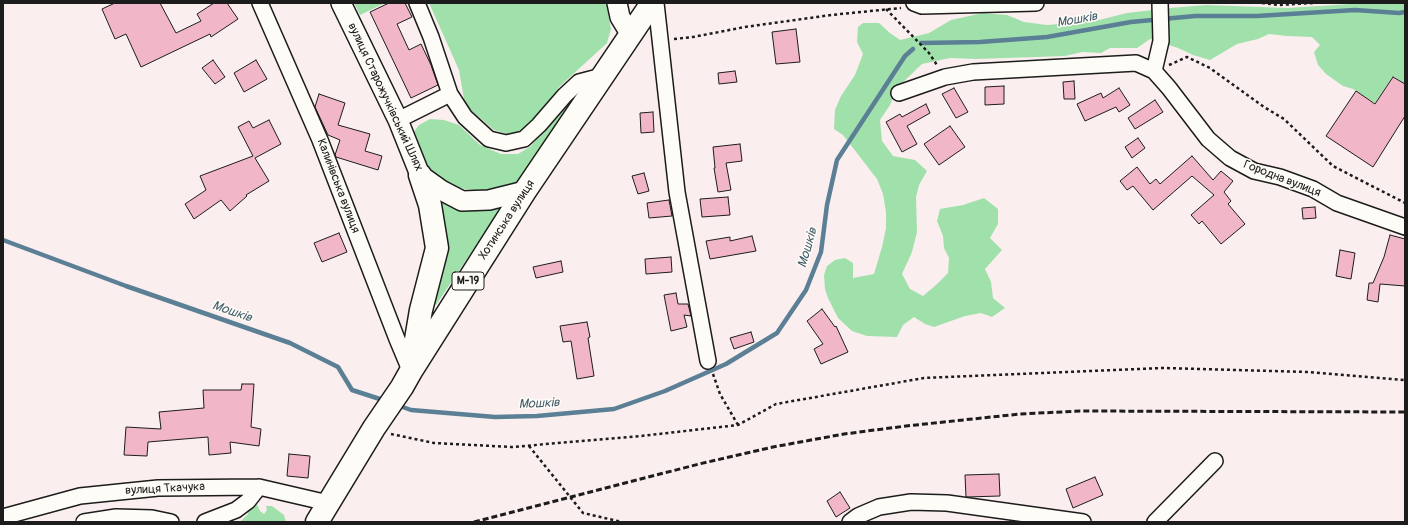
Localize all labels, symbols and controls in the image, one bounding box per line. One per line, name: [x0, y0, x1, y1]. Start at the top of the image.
water label: Мошків: [1055, 9, 1099, 31]
street label: вулиця Старожучківський Шлях: [344, 21, 426, 173]
street label: Калинівська вулиця: [313, 137, 363, 235]
street label: Городна вулиця: [1241, 158, 1323, 200]
street label: Хотинська вулиця: [476, 177, 538, 263]
water label: Мошків: [795, 226, 821, 270]
road number: М-19: [452, 272, 484, 290]
water label: Мошків: [210, 298, 254, 326]
water label: Мошків: [518, 395, 560, 413]
street label: вулиця Ткачука: [125, 480, 205, 498]

